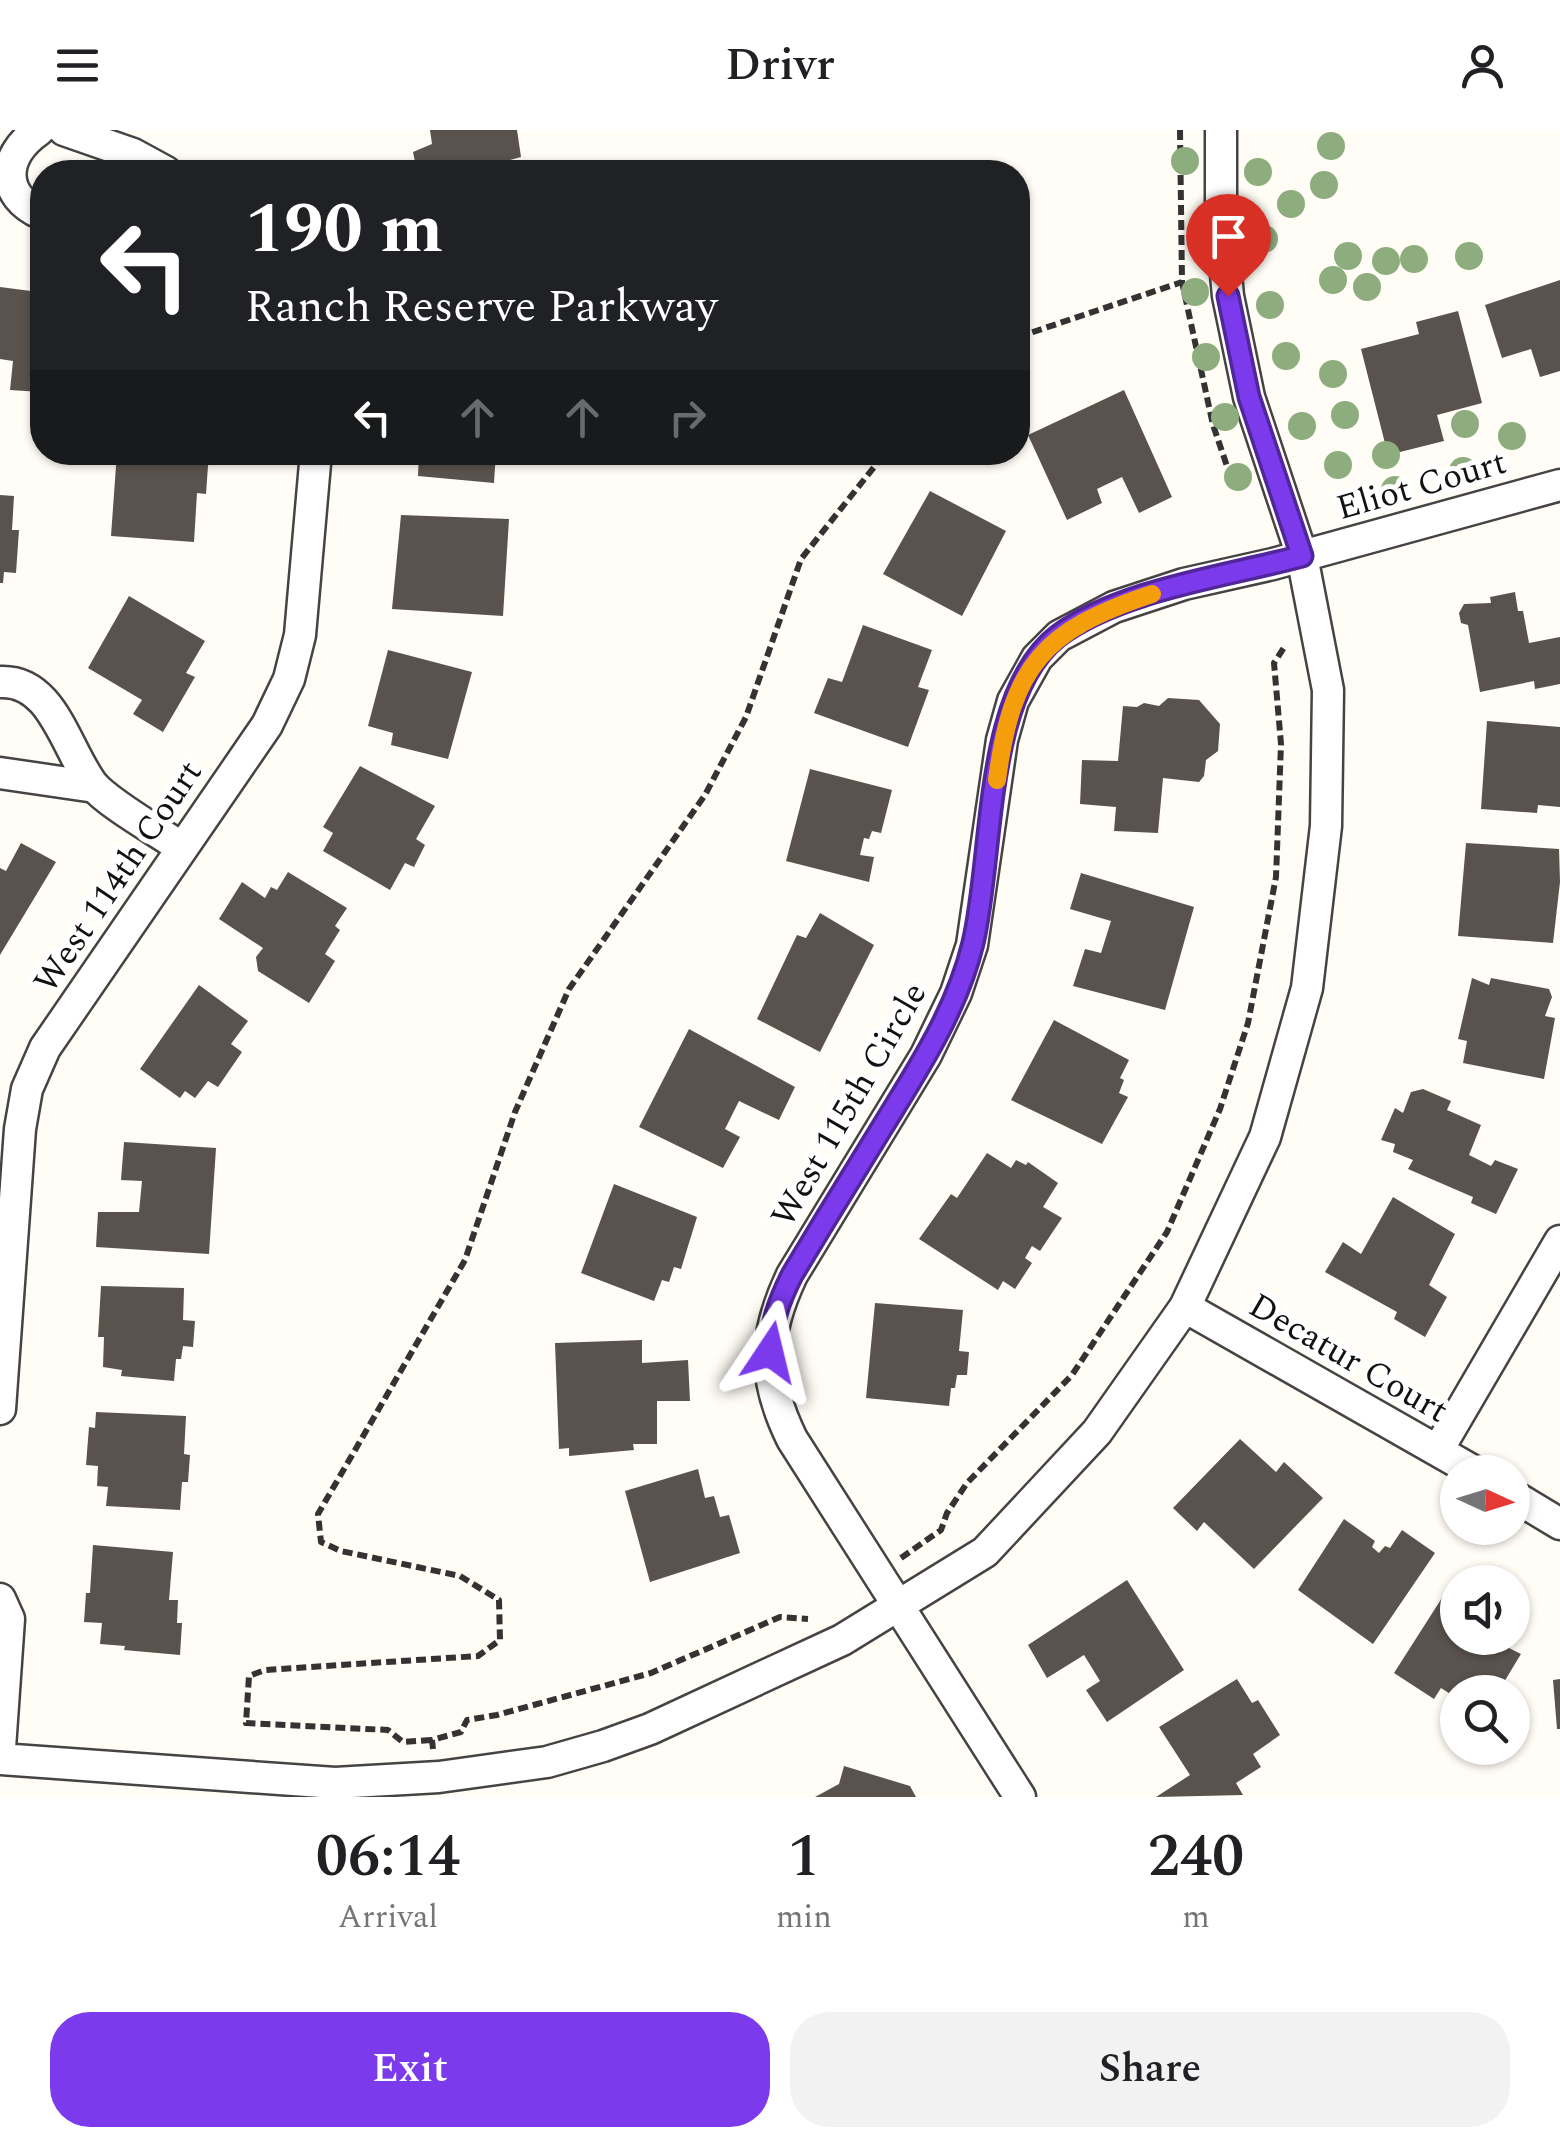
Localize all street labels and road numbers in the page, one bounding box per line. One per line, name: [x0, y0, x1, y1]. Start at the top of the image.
street label: Eliot Court: [1330, 436, 1513, 535]
street label: West 114th Court: [21, 750, 216, 1004]
street label: West 115th Circle: [758, 973, 941, 1237]
street label: Decatur Court: [1238, 1280, 1458, 1437]

